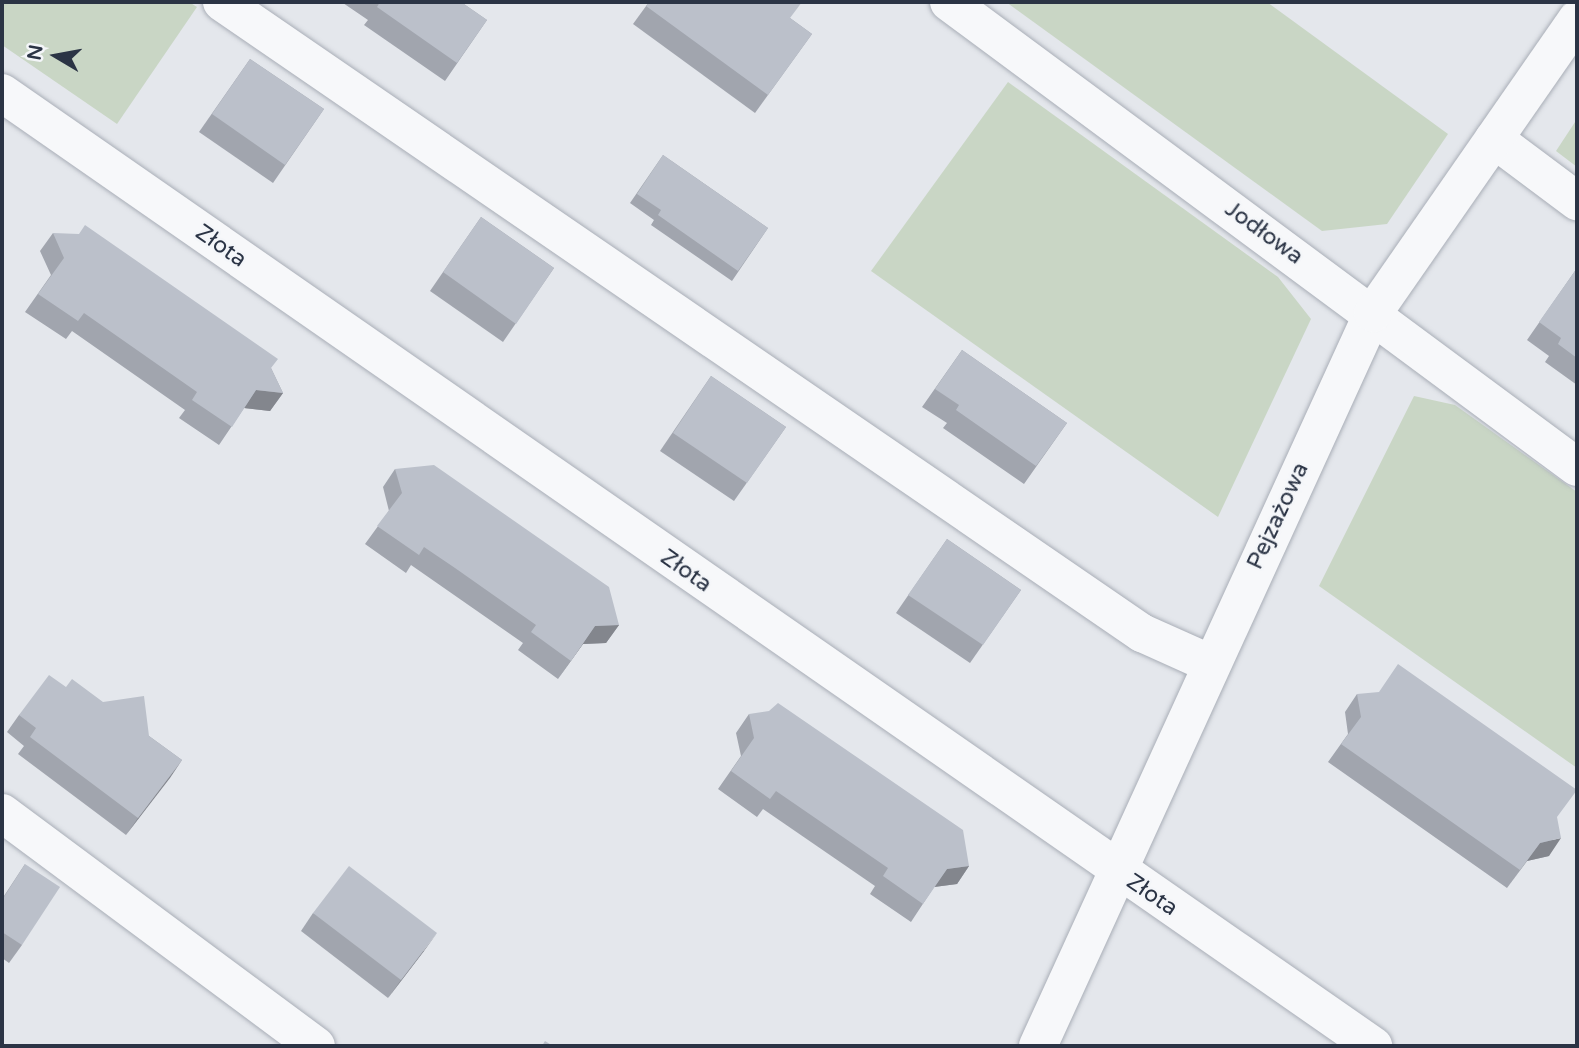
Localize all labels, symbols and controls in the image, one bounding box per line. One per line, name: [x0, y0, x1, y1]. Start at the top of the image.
north arrow: [21, 21, 91, 91]
text: N: [23, 43, 47, 62]
street label: Jodłowa: [1219, 195, 1309, 271]
street label: Złota: [190, 219, 252, 273]
street label: Pejzażowa: [1241, 458, 1315, 574]
street label: Złota: [655, 544, 717, 598]
street label: Złota: [1121, 868, 1183, 922]

